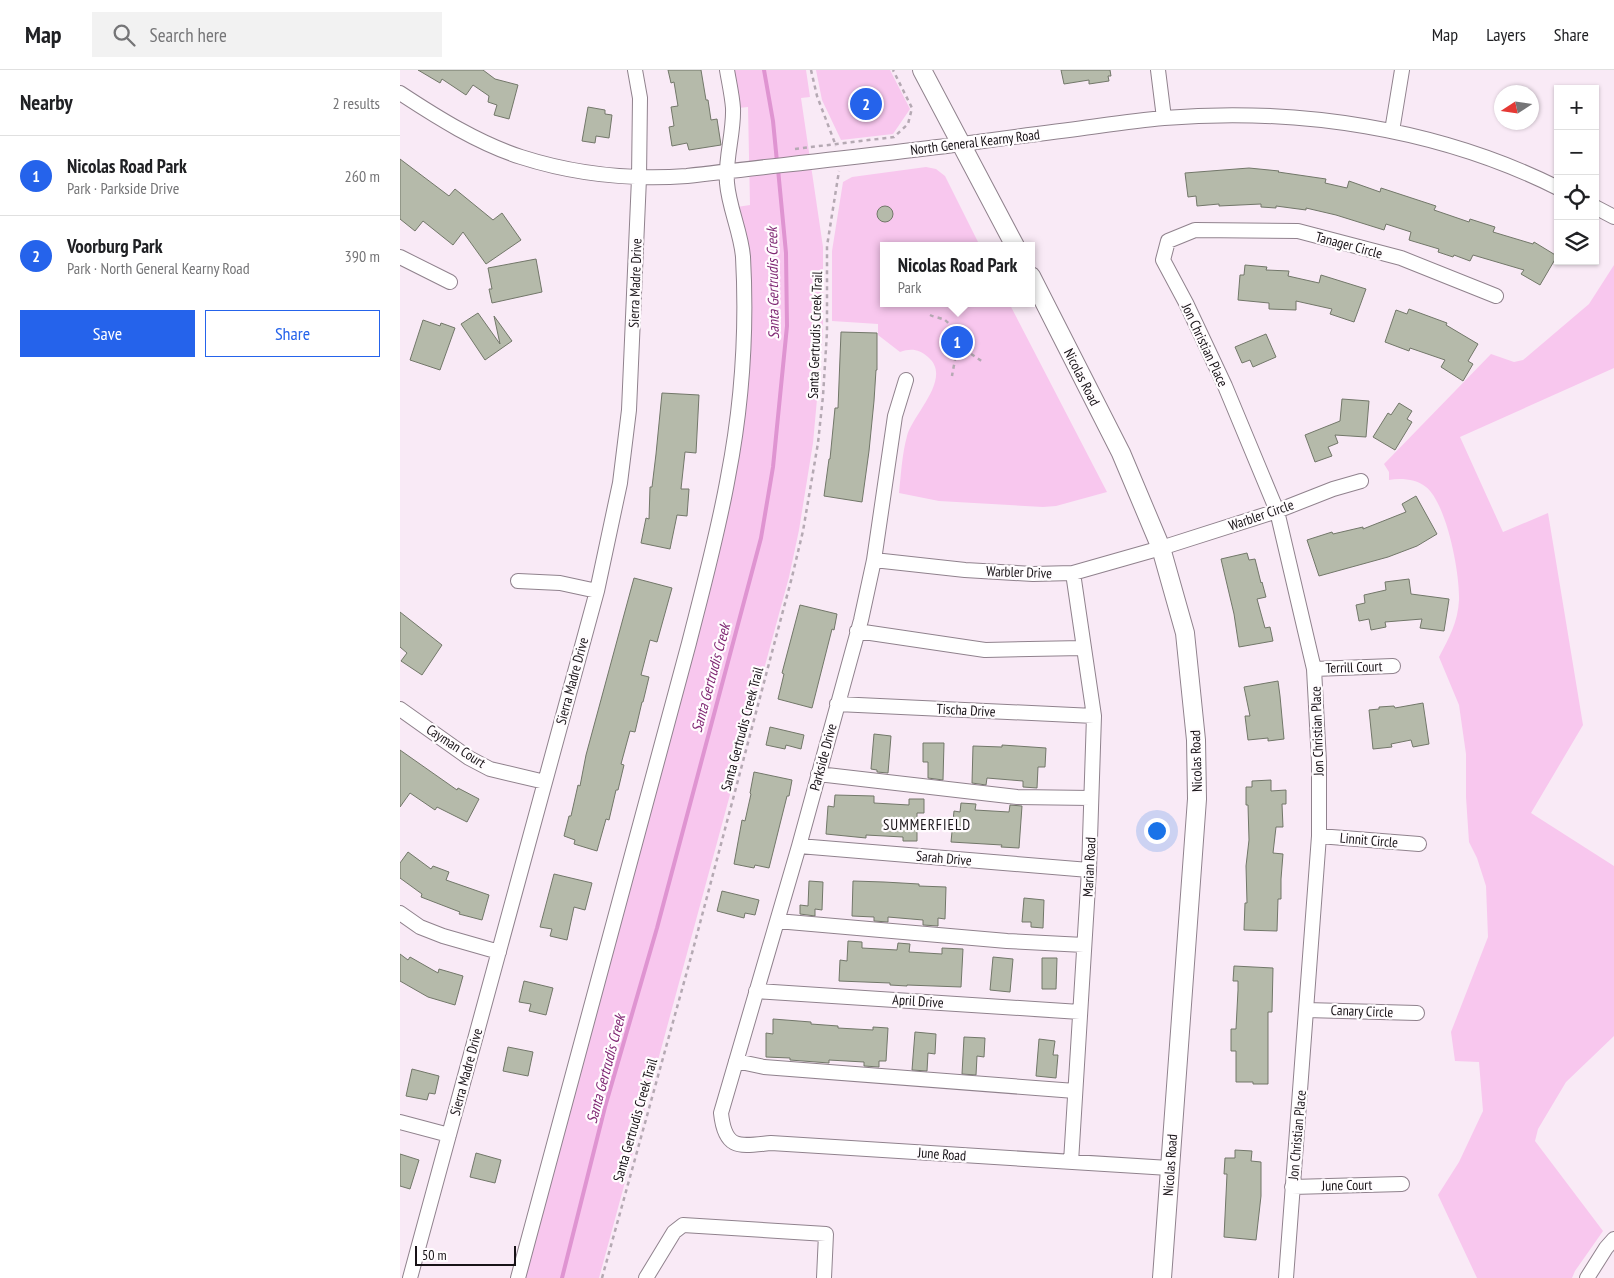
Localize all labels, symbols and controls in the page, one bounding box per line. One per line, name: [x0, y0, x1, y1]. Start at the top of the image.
search box: [92, 12, 442, 57]
text: Map: [25, 19, 62, 50]
icon: search: [110, 21, 138, 49]
text: Search here: [150, 23, 227, 47]
text: Map: [1432, 23, 1458, 46]
text: Layers: [1486, 23, 1526, 46]
text: Share: [1554, 23, 1589, 46]
pin: 2: [850, 85, 882, 123]
north arrow: [1494, 85, 1539, 130]
map controls: [1554, 85, 1599, 265]
button: +: [1554, 85, 1599, 130]
text: Nearby: [20, 89, 73, 116]
text: 2 results: [333, 93, 380, 113]
street label: North General Kearny Road: [909, 125, 1041, 159]
button: −: [1554, 130, 1599, 175]
text: Nicolas Road Park: [67, 154, 187, 178]
text: 1: [32, 166, 40, 186]
text: 260 m: [345, 166, 380, 186]
button: locate: [1554, 175, 1599, 220]
text: Park · Parkside Drive: [67, 178, 179, 198]
button: layers: [1554, 220, 1599, 265]
water label: Santa Gertrudis Creek: [762, 225, 783, 339]
street label: Tanager Circle: [1314, 227, 1385, 263]
text: Voorburg Park: [67, 234, 162, 258]
street label: Sierra Madre Drive: [624, 238, 646, 328]
popup: [880, 242, 1035, 307]
text: 2: [32, 246, 40, 266]
text: 390 m: [345, 246, 380, 266]
text: Nicolas Road Park: [898, 253, 1017, 277]
text: Park · North General Kearny Road: [67, 258, 250, 278]
street label: Santa Gertrudis Creek Trail: [804, 270, 826, 399]
text: Park: [898, 277, 921, 297]
street label: Jon Christian Place: [1177, 299, 1232, 390]
button: Save: [20, 310, 195, 357]
button: Share: [205, 310, 380, 357]
pin: 1: [941, 323, 973, 361]
street label: Nicolas Road: [1060, 345, 1104, 409]
street label: Warbler Circle: [1226, 495, 1296, 535]
street label: Warbler Drive: [986, 562, 1052, 582]
water label: Santa Gertrudis Creek: [687, 619, 735, 734]
street label: Sierra Madre Drive: [552, 635, 592, 727]
street label: Terrill Court: [1325, 657, 1383, 677]
street label: Santa Gertrudis Creek Trail: [717, 664, 767, 793]
street label: Jon Christian Place: [1306, 685, 1328, 777]
street label: Tischa Drive: [936, 699, 996, 721]
street label: Cayman Court: [423, 720, 489, 772]
street label: Parkside Drive: [805, 721, 841, 793]
street label: Nicolas Road: [1186, 730, 1206, 792]
district label: SUMMERFIELD: [883, 815, 971, 834]
your location: [1144, 818, 1170, 844]
street label: Linnit Circle: [1339, 828, 1399, 852]
street label: Marian Road: [1078, 837, 1100, 897]
street label: Sarah Drive: [916, 847, 973, 869]
street label: April Drive: [892, 990, 944, 1012]
street label: Canary Circle: [1330, 1001, 1394, 1021]
water label: Santa Gertrudis Creek: [582, 1010, 630, 1125]
street label: Sierra Madre Drive: [446, 1026, 486, 1118]
street label: Santa Gertrudis Creek Trail: [609, 1055, 661, 1184]
street label: Jon Christian Place: [1284, 1089, 1310, 1182]
street label: Nicolas Road: [1159, 1134, 1181, 1196]
street label: June Road: [916, 1143, 967, 1165]
street label: June Court: [1321, 1176, 1373, 1194]
scale bar: [415, 1243, 516, 1266]
text: 50 m: [422, 1246, 447, 1264]

